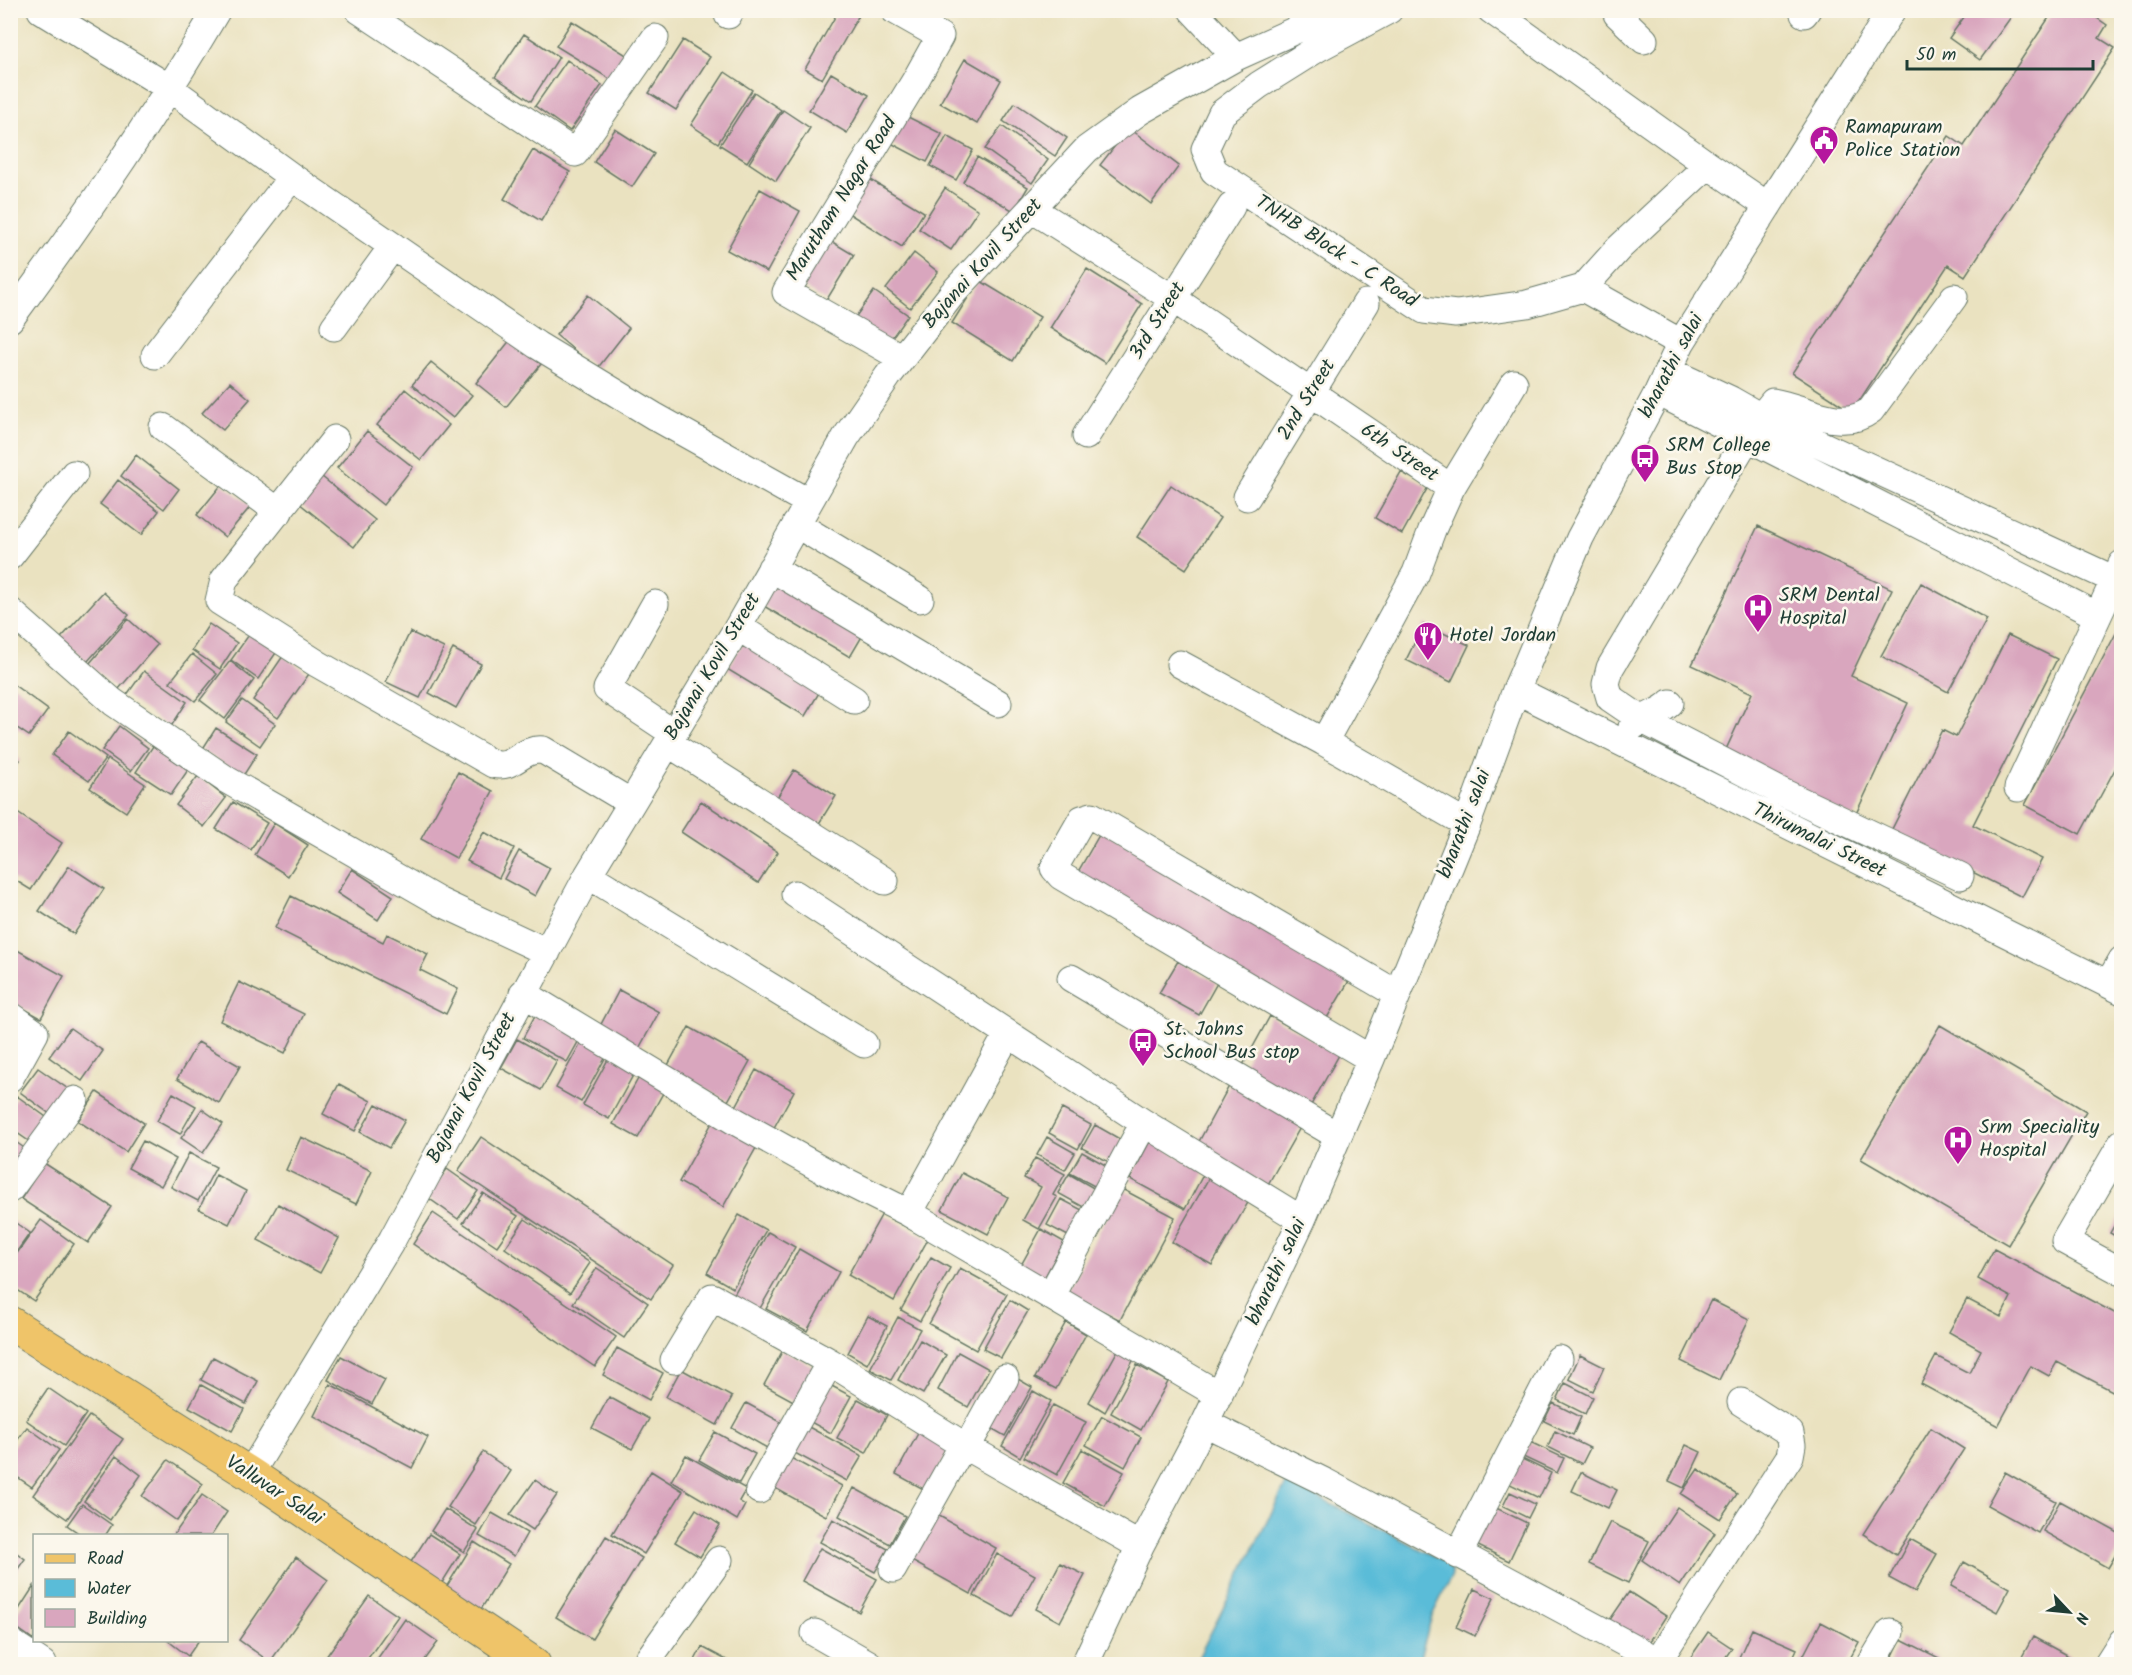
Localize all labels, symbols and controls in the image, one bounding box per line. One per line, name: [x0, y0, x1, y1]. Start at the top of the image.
scale bar: [1907, 33, 2093, 71]
text: 50 m: [1916, 41, 1956, 70]
street label: Marutham Nagar Road: [778, 109, 906, 288]
place label: Ramapuram Police Station: [1845, 112, 1960, 167]
public building icon: Ramapuram Police Station: [1808, 124, 1840, 166]
street label: TNHB Block - C Road: [1248, 187, 1425, 317]
street label: Bajanai Kovil Street: [915, 191, 1051, 337]
street label: 3rd Street: [1121, 276, 1195, 366]
street label: bharathi salai: [1631, 307, 1714, 424]
street label: 2nd Street: [1269, 353, 1345, 447]
street label: 6th Street: [1353, 415, 1445, 491]
place label: SRM College Bus Stop: [1666, 430, 1770, 485]
bus stop icon: SRM College Bus Stop: [1629, 442, 1661, 484]
place label: SRM Dental Hospital: [1779, 580, 1880, 635]
street label: Bajanai Kovil Street: [656, 587, 770, 747]
hospital icon: SRM Dental Hospital: [1742, 592, 1774, 634]
restaurant icon: Hotel Jordan: [1412, 620, 1444, 662]
place label: Hotel Jordan: [1449, 620, 1556, 652]
street label: bharathi salai: [1429, 764, 1501, 883]
street label: Thirumalai Street: [1747, 795, 1892, 887]
street label: Bajanai Kovil Street: [419, 1006, 525, 1169]
place label: St. Johns School Bus stop: [1164, 1014, 1299, 1069]
bus stop icon: St. Johns School Bus stop: [1127, 1026, 1159, 1068]
place label: Srm Speciality Hospital: [1979, 1112, 2100, 1167]
hospital icon: Srm Speciality Hospital: [1942, 1124, 1974, 1166]
street label: bharathi salai: [1238, 1212, 1316, 1331]
street label: Valluvar Salai: [219, 1447, 330, 1535]
legend: [33, 1534, 228, 1642]
text: Road: [87, 1545, 124, 1574]
text: Water: [87, 1575, 132, 1604]
north arrow: [2039, 1582, 2099, 1642]
text: Building: [87, 1605, 147, 1634]
text: N: [2068, 1608, 2095, 1628]

